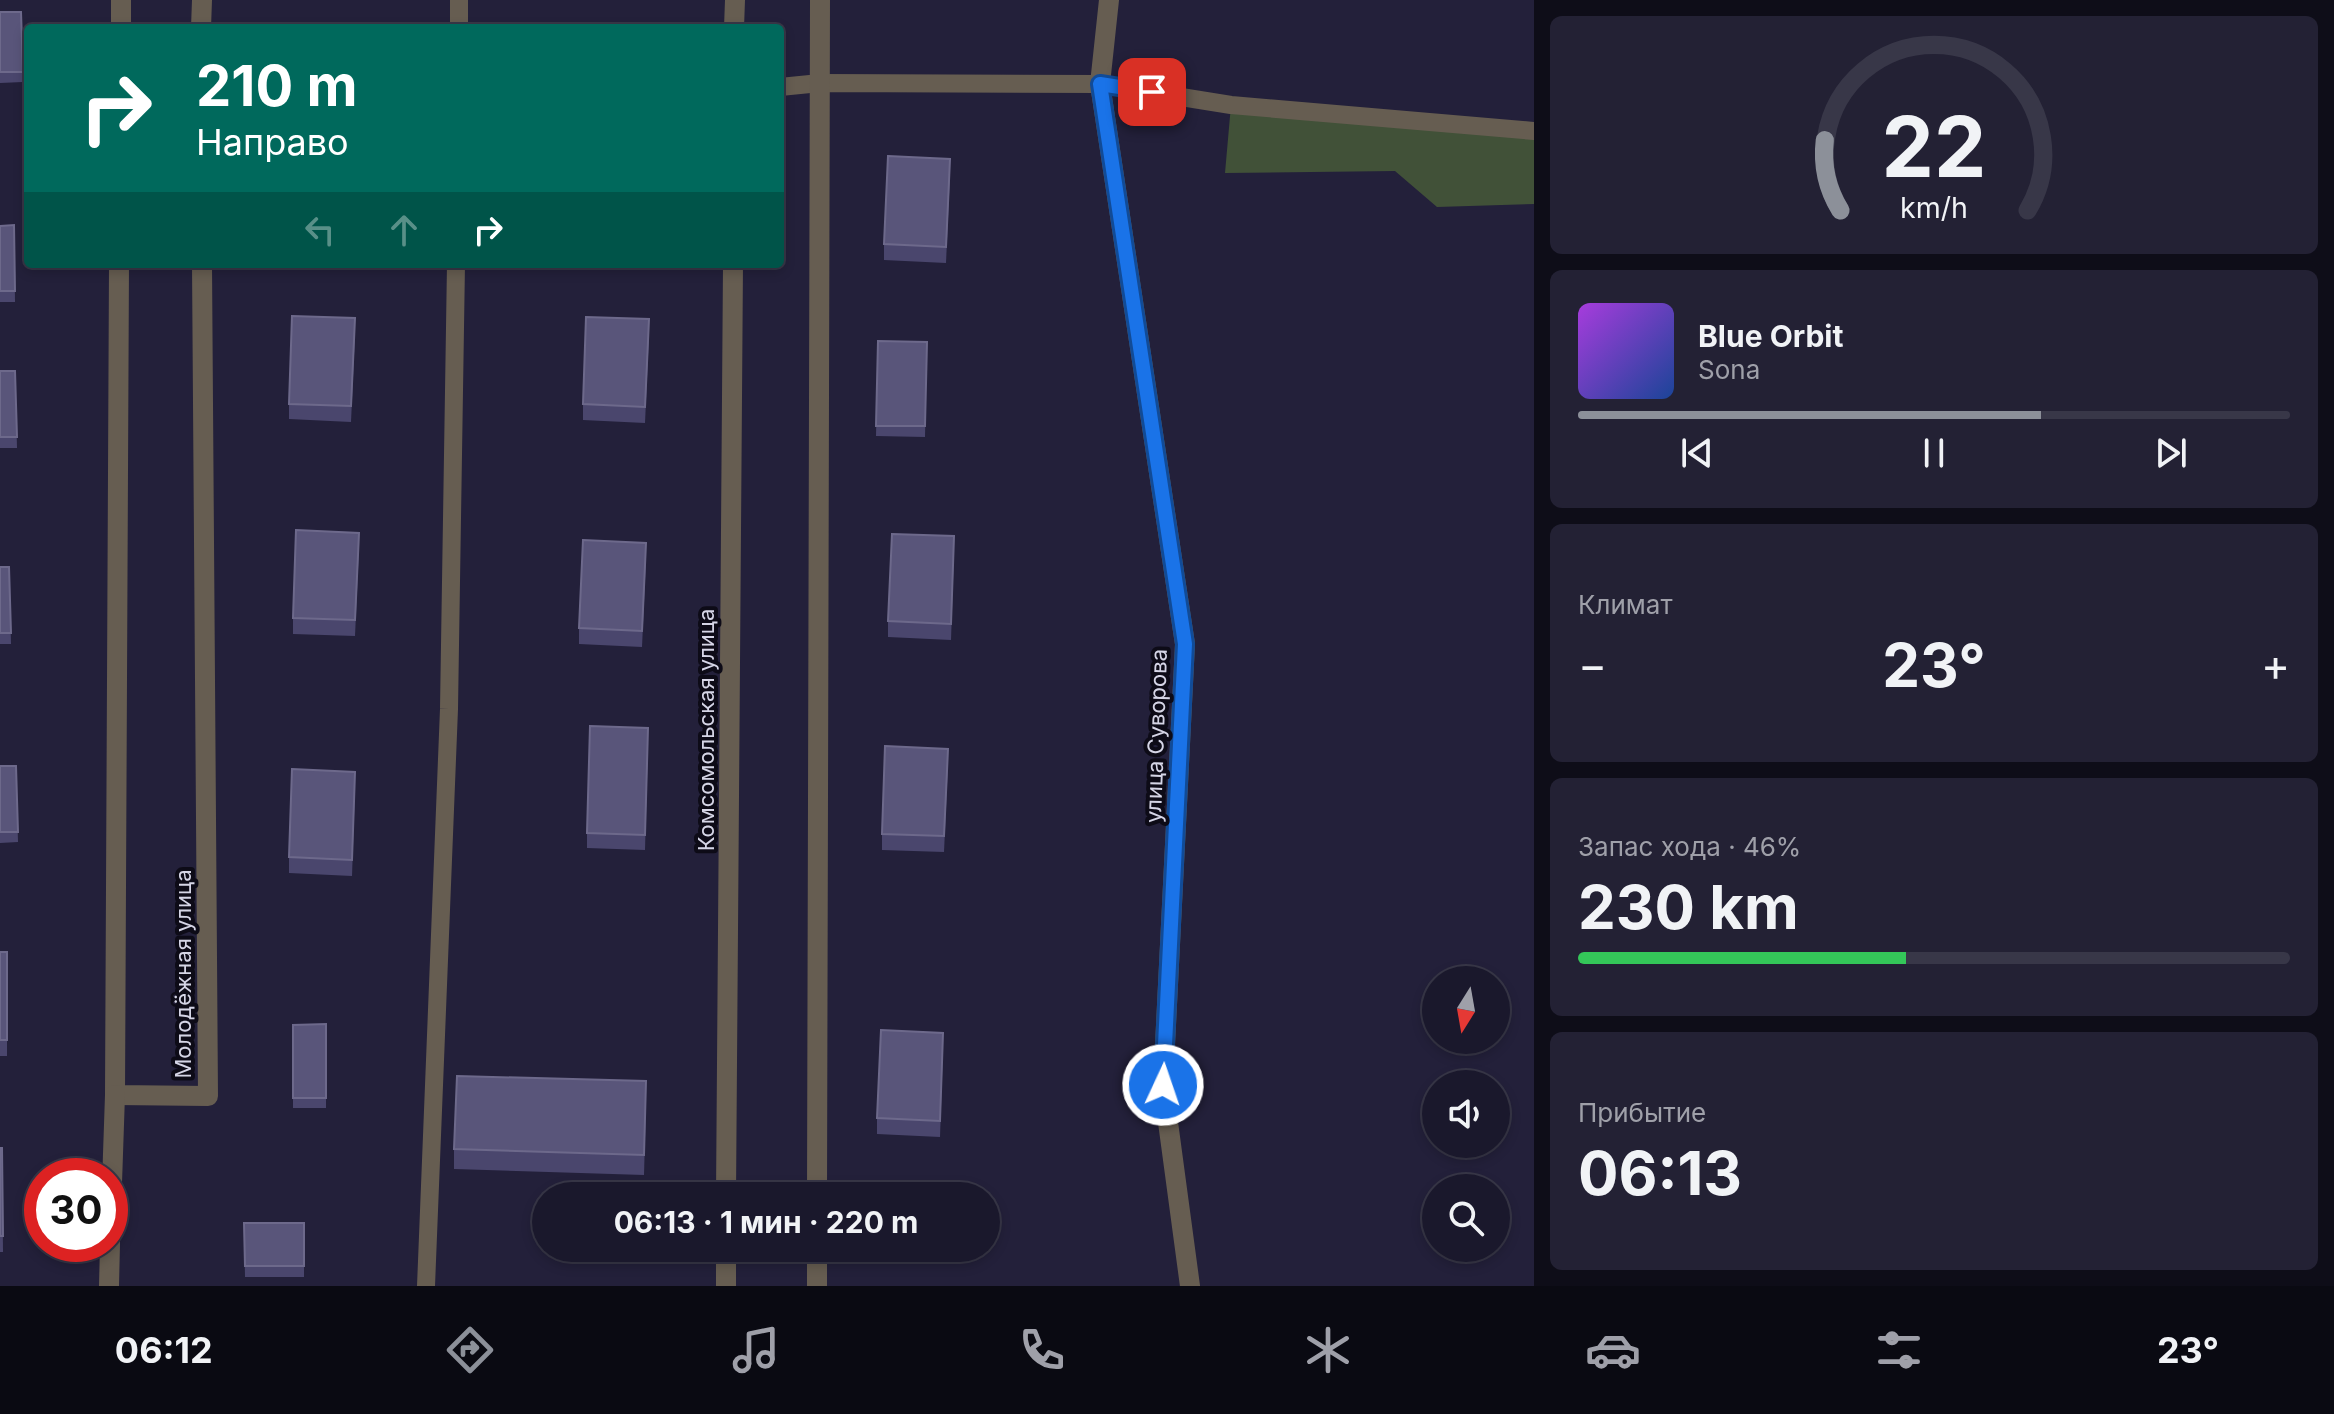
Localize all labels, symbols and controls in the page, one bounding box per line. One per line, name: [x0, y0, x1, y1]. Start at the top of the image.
text: 210 m: [196, 52, 358, 120]
icon: right: [64, 56, 168, 160]
pin: [1118, 58, 1186, 126]
icon: arrive: [1130, 70, 1174, 114]
text: 22: [1882, 96, 1986, 197]
text: Направо: [196, 120, 349, 164]
text: km/h: [1900, 190, 1968, 225]
icon: left: [298, 208, 342, 252]
icon: ahead: [382, 208, 426, 252]
icon: right: [466, 208, 510, 252]
text: Blue Orbit: [1698, 318, 1843, 354]
text: Sona: [1698, 354, 1760, 385]
icon: previous: [1675, 431, 1719, 475]
icon: pause: [1912, 431, 1956, 475]
icon: next: [2149, 431, 2193, 475]
text: Климат: [1578, 589, 1673, 620]
street label: Комсомольская улица: [693, 609, 719, 851]
text: 23°: [1882, 629, 1986, 701]
text: −: [1578, 638, 1607, 692]
text: +: [2261, 638, 2290, 692]
street label: улица Суворова: [1140, 648, 1172, 824]
text: Запас хода · 46%: [1578, 831, 1801, 862]
street label: Молодёжная улица: [170, 869, 196, 1079]
text: 230 km: [1578, 871, 1799, 943]
north arrow: [1422, 966, 1510, 1054]
map controls: [1422, 966, 1510, 1262]
position arrow: [1121, 1043, 1205, 1127]
button: sound: [1422, 1070, 1510, 1158]
text: Прибытие: [1578, 1097, 1706, 1128]
text: 06:13: [1578, 1137, 1742, 1209]
speed limit sign: 30: [24, 1158, 128, 1262]
button: search: [1422, 1174, 1510, 1262]
text: 06:13 · 1 мин · 220 m: [614, 1204, 918, 1240]
icon: directions: [442, 1322, 498, 1378]
icon: music: [728, 1322, 784, 1378]
icon: phone: [1014, 1322, 1070, 1378]
icon: climate: [1300, 1322, 1356, 1378]
icon: car: [1585, 1322, 1641, 1378]
icon: filters: [1871, 1322, 1927, 1378]
text: 06:12: [115, 1328, 213, 1372]
text: 23°: [2157, 1328, 2219, 1372]

